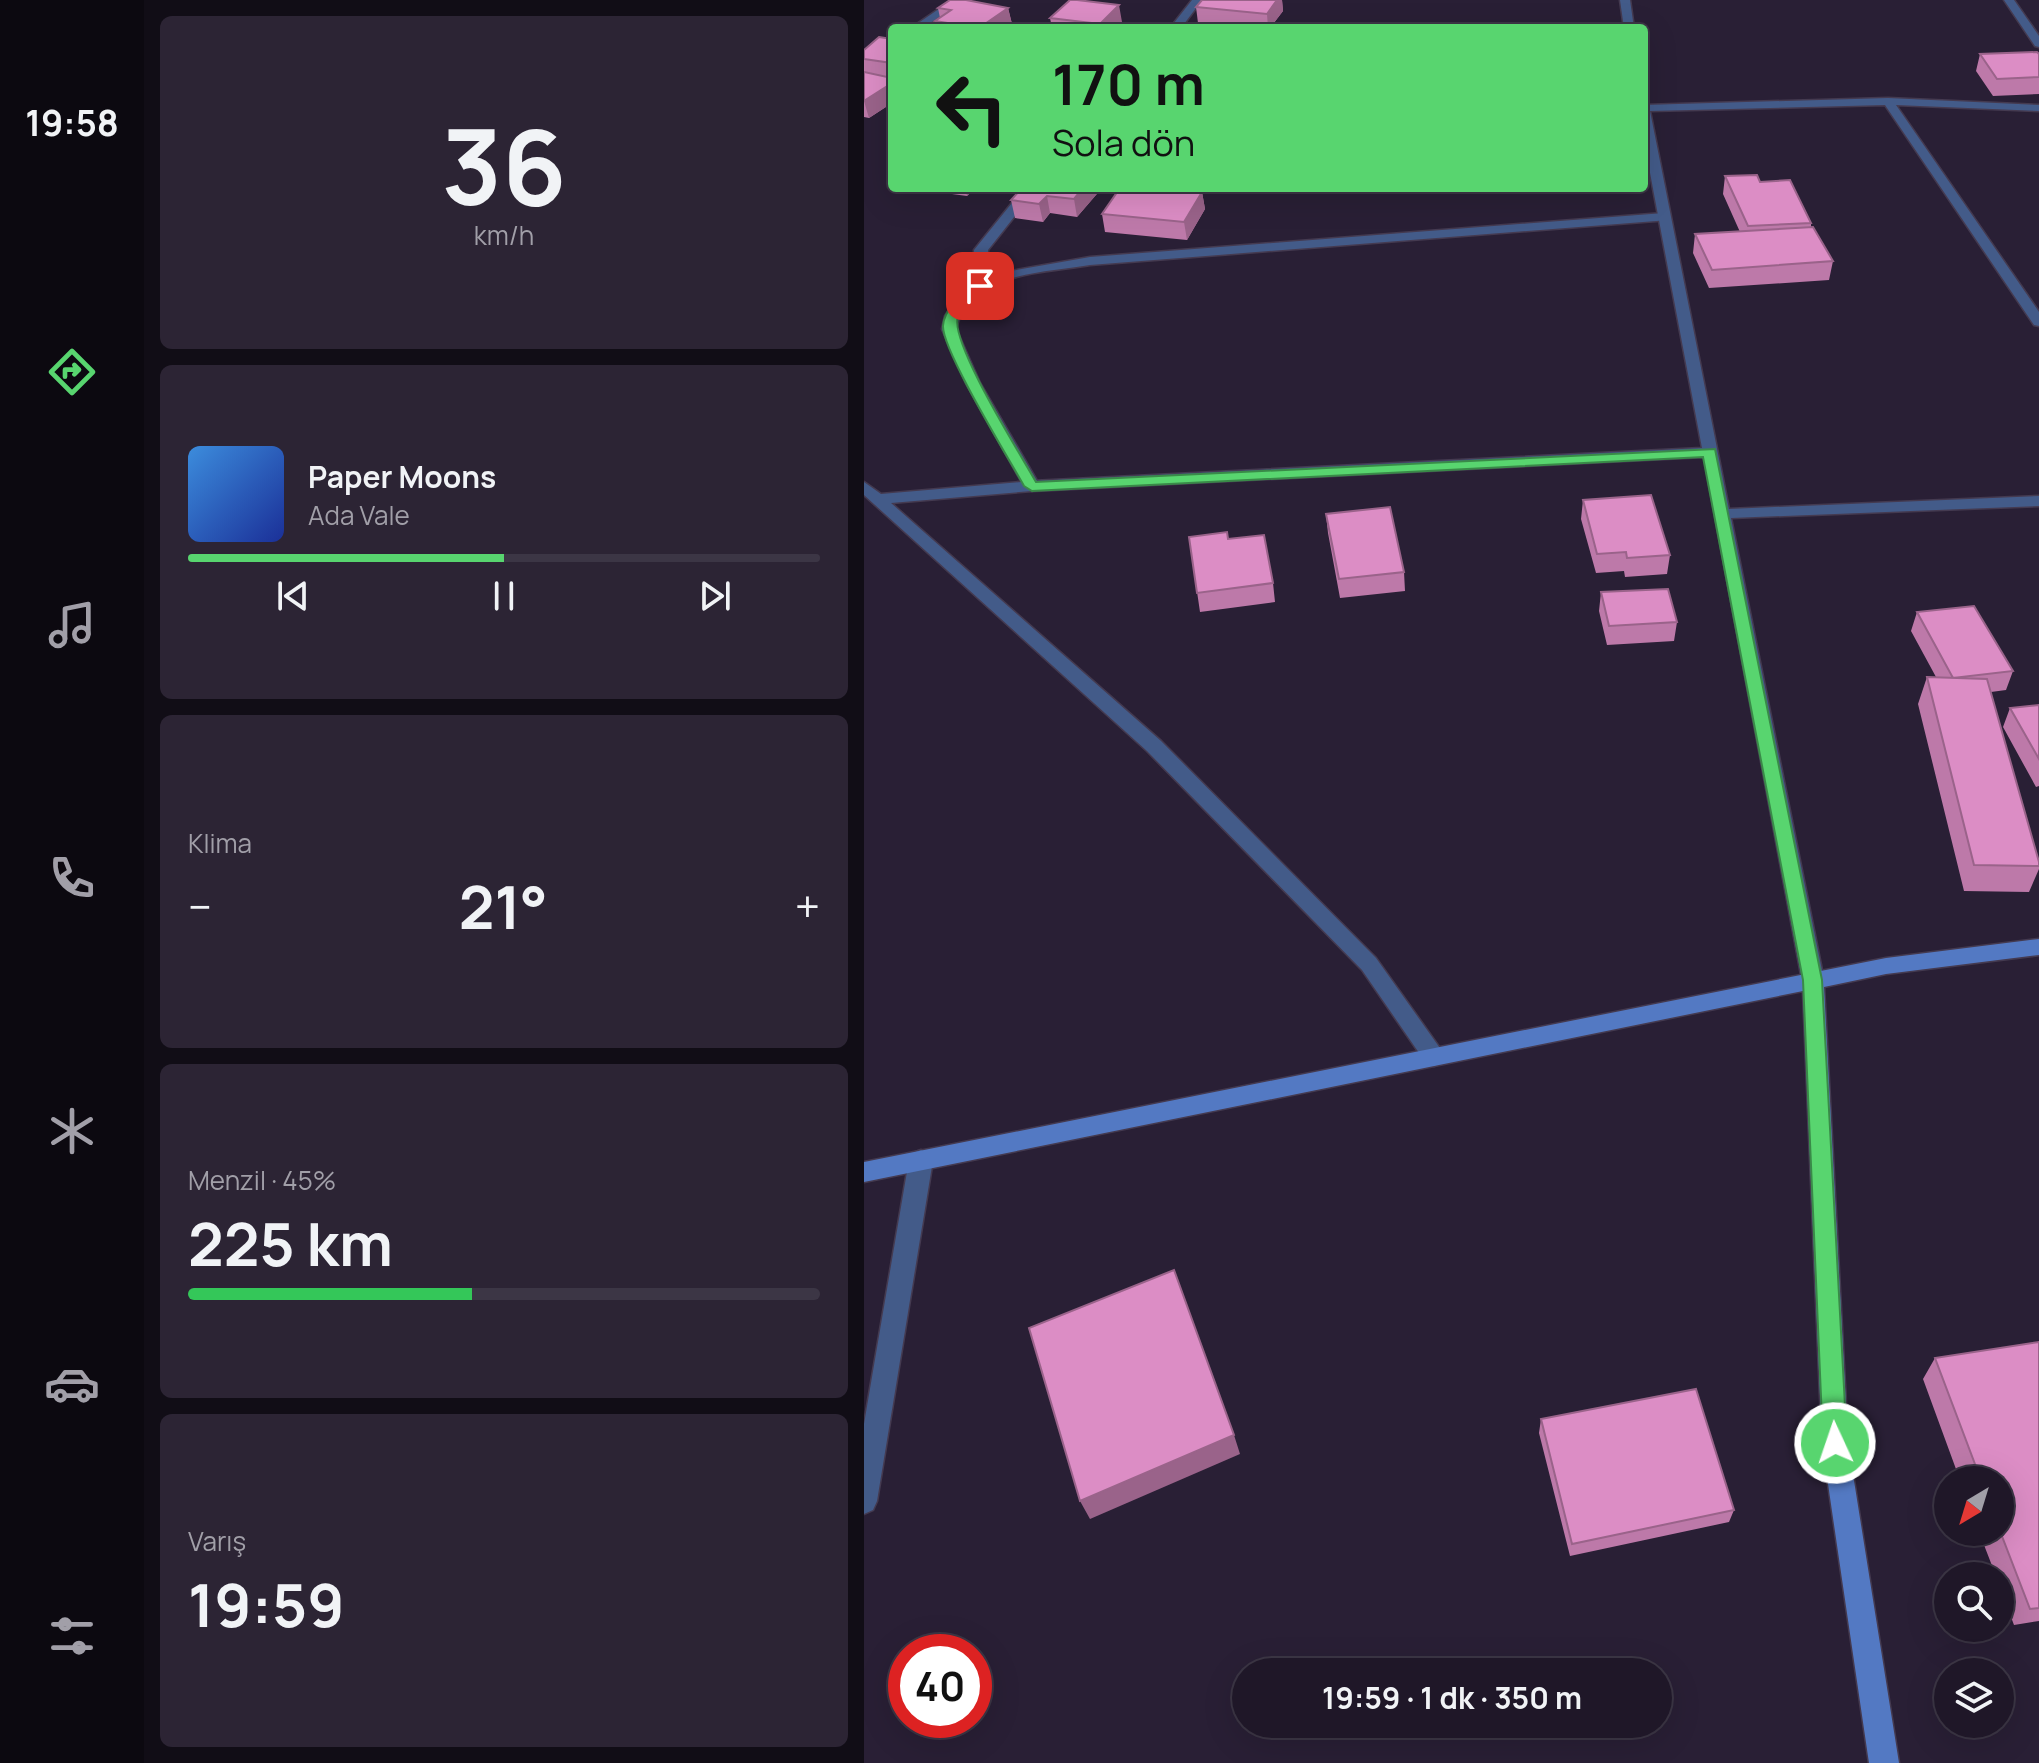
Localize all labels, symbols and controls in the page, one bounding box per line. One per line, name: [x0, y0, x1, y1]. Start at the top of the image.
text: 170 m: [1052, 45, 1205, 122]
icon: left: [920, 56, 1024, 160]
text: 36: [441, 94, 567, 236]
text: 19:58: [25, 98, 119, 147]
text: Sola dön: [1052, 118, 1195, 167]
text: km/h: [474, 217, 534, 253]
pin: [946, 252, 1014, 320]
icon: arrive: [958, 264, 1002, 308]
icon: directions: [44, 344, 100, 400]
text: Paper Moons: [308, 456, 496, 497]
text: Ada Vale: [308, 497, 410, 533]
icon: previous: [271, 574, 315, 618]
icon: pause: [482, 574, 526, 618]
icon: next: [693, 574, 737, 618]
icon: music: [44, 597, 100, 653]
text: Klima: [188, 825, 252, 861]
icon: phone: [44, 850, 100, 906]
text: 21°: [459, 865, 548, 947]
text: −: [188, 876, 212, 936]
text: +: [795, 876, 820, 936]
icon: climate: [44, 1103, 100, 1159]
text: Menzil · 45%: [188, 1162, 336, 1198]
text: 225 km: [188, 1202, 393, 1284]
icon: car: [44, 1356, 100, 1412]
position arrow: [1793, 1401, 1877, 1485]
north arrow: [1934, 1466, 2014, 1546]
map controls: [1934, 1466, 2014, 1738]
text: Varış: [188, 1523, 246, 1559]
button: search: [1934, 1562, 2014, 1642]
text: 19:59: [188, 1563, 345, 1645]
icon: filters: [44, 1608, 100, 1664]
speed limit sign: 40: [888, 1634, 992, 1738]
button: layers: [1934, 1658, 2014, 1738]
text: 19:59 · 1 dk · 350 m: [1322, 1677, 1582, 1718]

